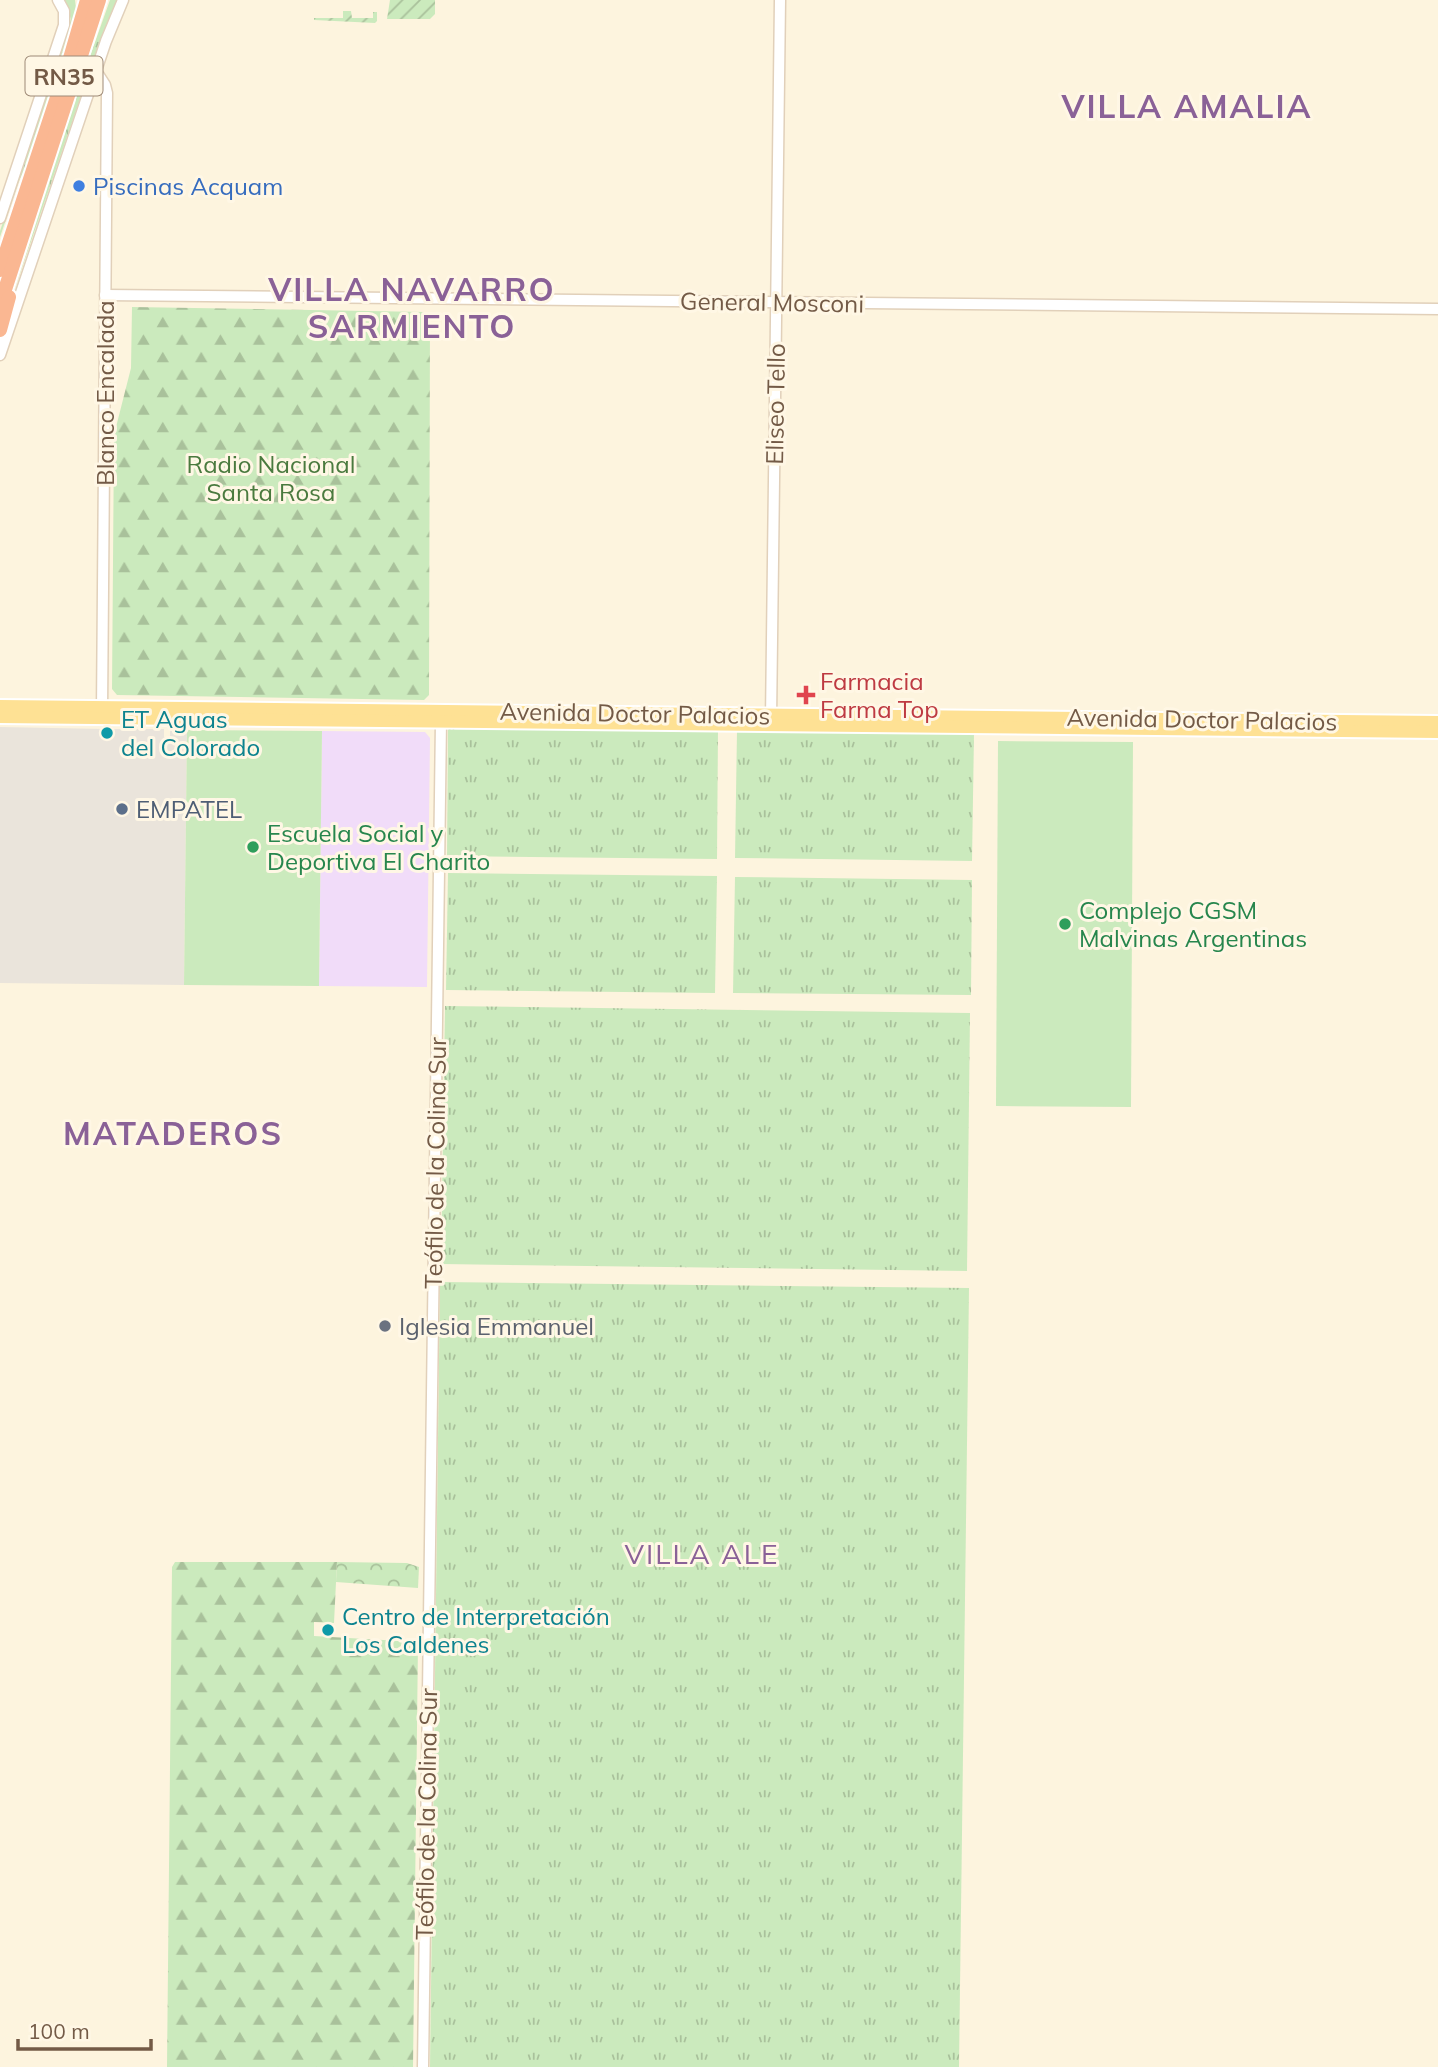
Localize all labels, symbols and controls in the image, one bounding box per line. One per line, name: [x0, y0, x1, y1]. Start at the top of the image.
road number: RN35: [25, 57, 102, 96]
district label: VILLA AMALIA: [1060, 86, 1313, 126]
place label: Piscinas Acquam: [93, 171, 283, 201]
marker: Piscinas Acquam: [71, 178, 87, 194]
district label: VILLA NAVARRO SARMIENTO: [267, 269, 556, 346]
street label: General Mosconi: [680, 285, 864, 319]
street label: Blanco Encalada: [90, 300, 120, 486]
street label: Eliseo Tello: [759, 343, 791, 465]
park label: Radio Nacional Santa Rosa: [187, 449, 355, 507]
place label: Farmacia Farma Top: [820, 666, 939, 724]
marker: Farmacia Farma Top: [798, 687, 814, 703]
street label: Avenida Doctor Palacios: [499, 696, 771, 730]
street label: Avenida Doctor Palacios: [1066, 702, 1338, 736]
place label: ET Aguas del Colorado: [121, 704, 260, 762]
marker: ET Aguas del Colorado: [99, 725, 115, 741]
place label: EMPATEL: [136, 794, 242, 824]
marker: EMPATEL: [114, 801, 130, 817]
place label: Escuela Social y Deportiva El Charito: [267, 818, 490, 876]
marker: Escuela Social y Deportiva El Charito: [245, 839, 261, 855]
place label: Complejo CGSM Malvinas Argentinas: [1079, 895, 1307, 953]
marker: Complejo CGSM Malvinas Argentinas: [1057, 916, 1073, 932]
street label: Teófilo de la Colina Sur: [418, 1037, 452, 1289]
district label: MATADEROS: [63, 1113, 283, 1153]
place label: Iglesia Emmanuel: [399, 1311, 594, 1341]
marker: Iglesia Emmanuel: [377, 1318, 393, 1334]
district label: VILLA ALE: [625, 1536, 779, 1571]
place label: Centro de Interpretación Los Caldenes: [342, 1601, 610, 1659]
marker: Centro de Interpretación Los Caldenes: [320, 1622, 336, 1638]
street label: Teófilo de la Colina Sur: [409, 1688, 443, 1940]
scale bar: [18, 2008, 150, 2052]
text: 100 m: [28, 2018, 90, 2044]

